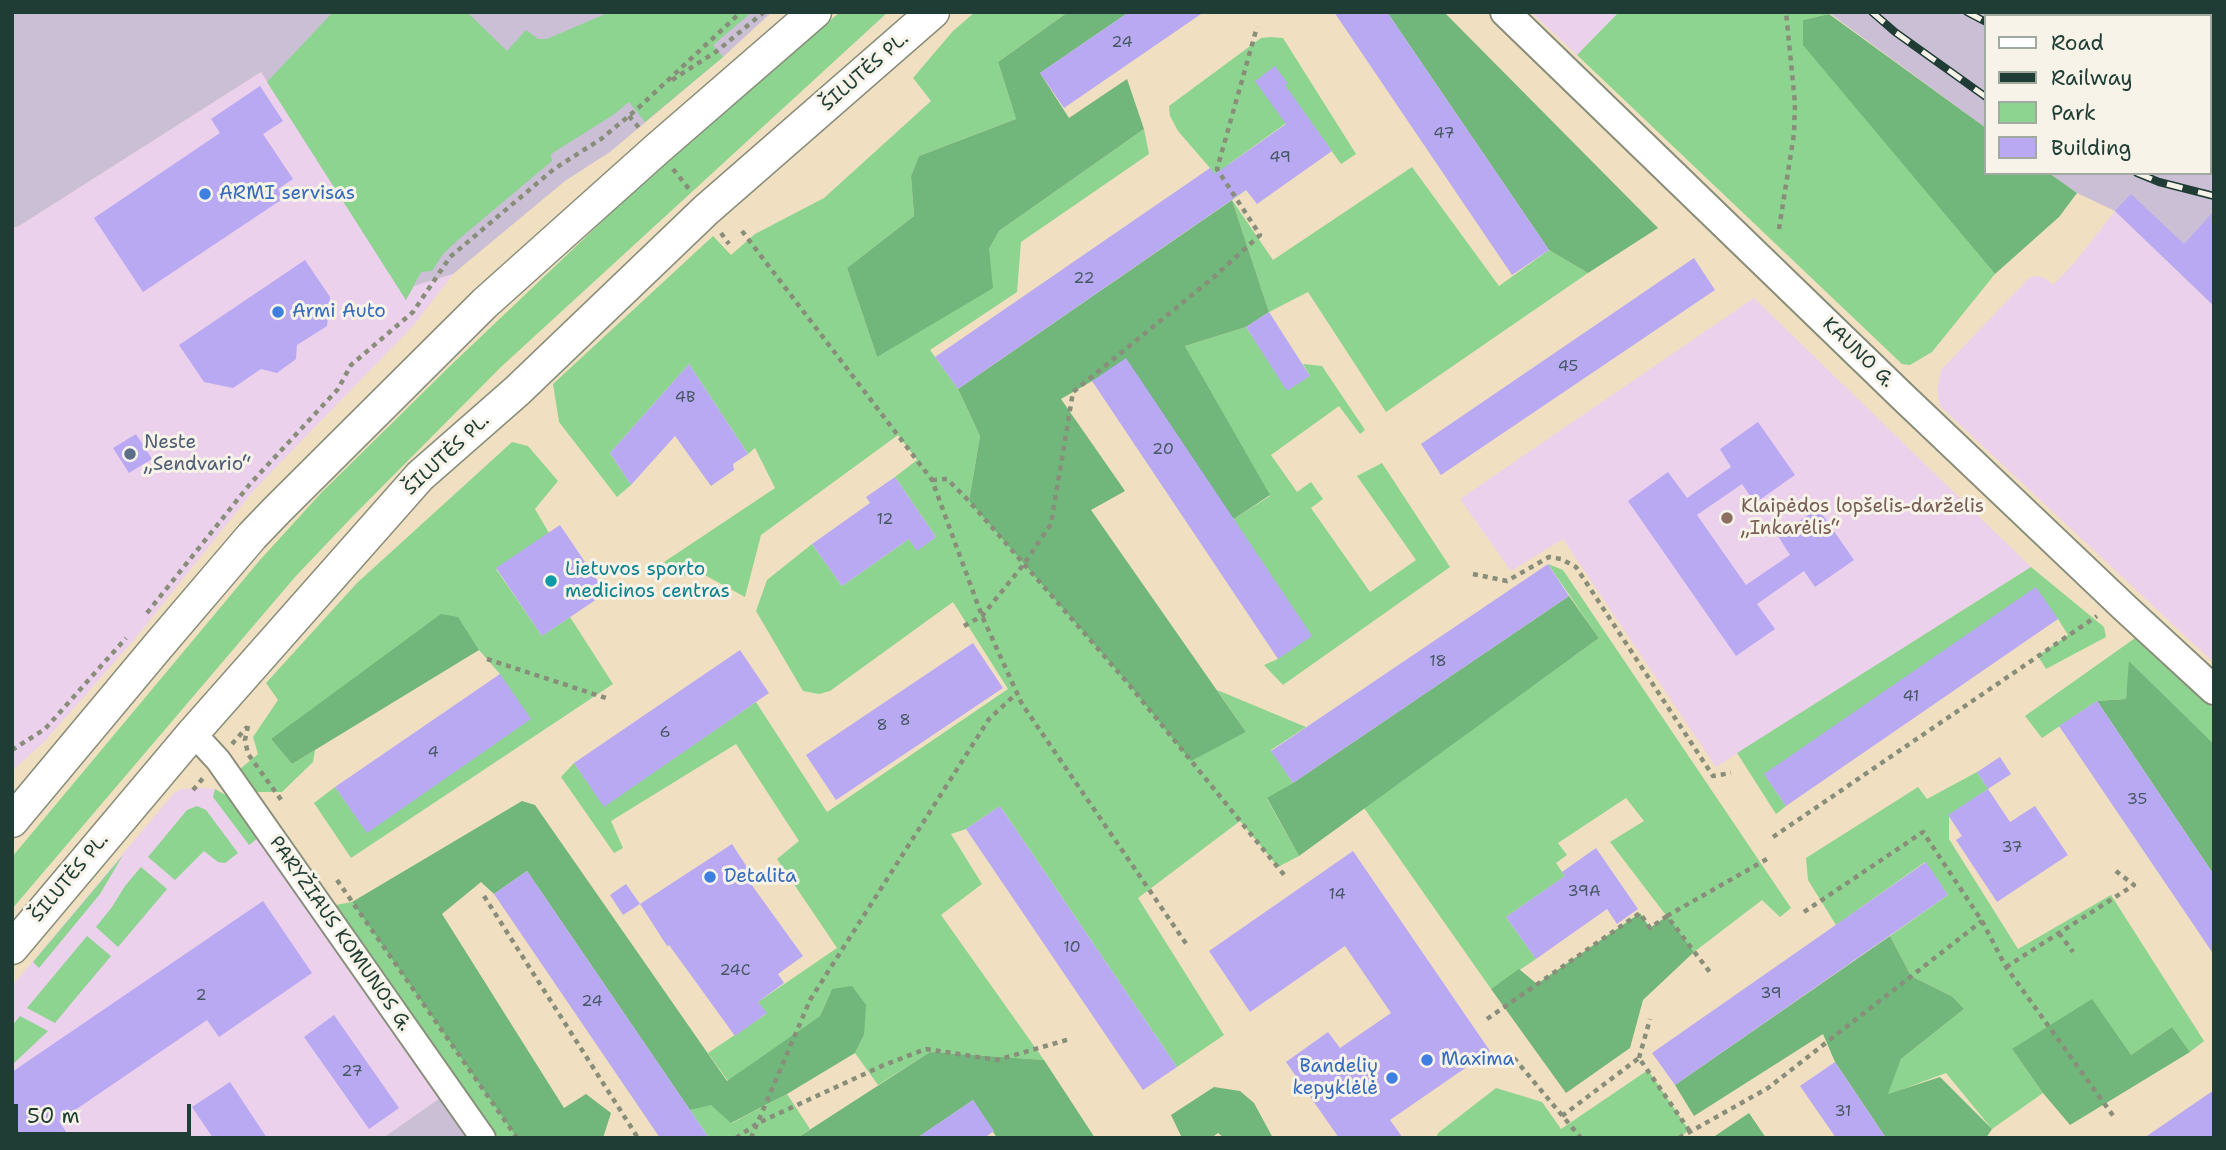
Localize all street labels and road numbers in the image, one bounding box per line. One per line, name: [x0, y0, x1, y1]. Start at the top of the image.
street label: ŠILUTĖS PL.: [816, 28, 914, 116]
street label: KAUNO G.: [1817, 313, 1899, 393]
street label: ŠILUTĖS PL.: [399, 410, 495, 500]
street label: ŠILUTĖS PL.: [26, 829, 114, 927]
street label: PARYŽIAUS KOMUNOS G.: [264, 832, 416, 1036]

